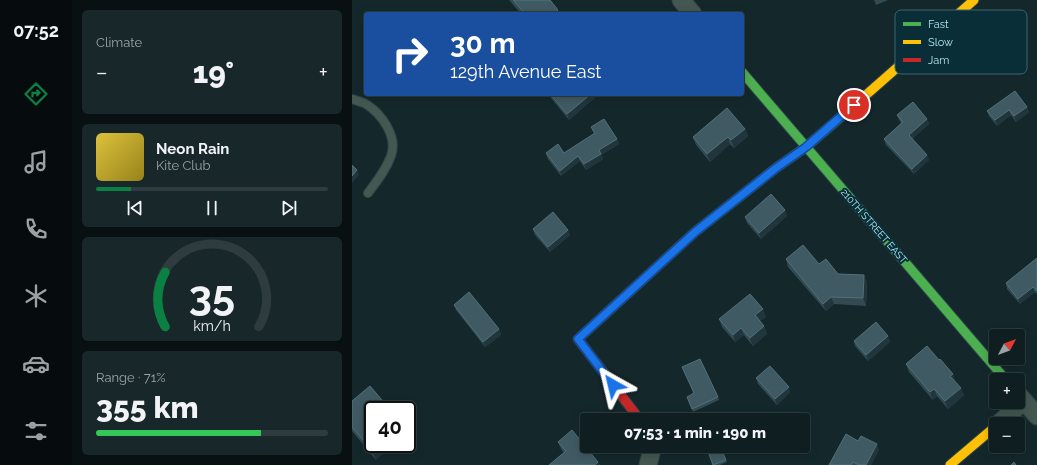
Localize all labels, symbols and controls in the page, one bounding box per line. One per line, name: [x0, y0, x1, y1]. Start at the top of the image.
legend: [895, 10, 1027, 74]
text: Fast: [928, 18, 949, 31]
text: 07:52: [13, 20, 59, 41]
text: 30 m: [450, 27, 516, 60]
icon: right: [384, 28, 436, 80]
text: Climate: [96, 35, 142, 50]
text: Slow: [928, 36, 953, 49]
text: Jam: [928, 54, 949, 67]
text: 19°: [193, 55, 234, 90]
text: −: [96, 59, 108, 85]
text: +: [319, 59, 328, 85]
text: 129th Avenue East: [450, 61, 601, 82]
icon: directions: [22, 80, 50, 108]
pin: [837, 88, 871, 122]
icon: arrive: [843, 94, 865, 116]
text: Neon Rain: [156, 140, 229, 158]
icon: music: [22, 148, 50, 176]
text: Kite Club: [156, 158, 211, 173]
street label: 210TH STREET EAST: [839, 186, 909, 266]
icon: previous: [124, 197, 146, 219]
icon: pause: [201, 197, 223, 219]
icon: next: [278, 197, 300, 219]
icon: phone: [22, 215, 50, 243]
text: 35: [189, 271, 235, 320]
icon: climate: [22, 282, 50, 310]
text: km/h: [193, 318, 231, 334]
north arrow: [989, 329, 1025, 365]
map controls: [989, 329, 1025, 453]
icon: car: [22, 350, 50, 378]
position arrow: [592, 364, 634, 406]
text: Range · 71%: [96, 370, 166, 385]
button: +: [989, 373, 1025, 409]
text: 355 km: [96, 390, 199, 425]
speed limit sign: 40: [364, 401, 416, 453]
icon: filters: [22, 417, 50, 445]
button: −: [989, 417, 1025, 453]
text: 07:53 · 1 min · 190 m: [624, 424, 766, 442]

